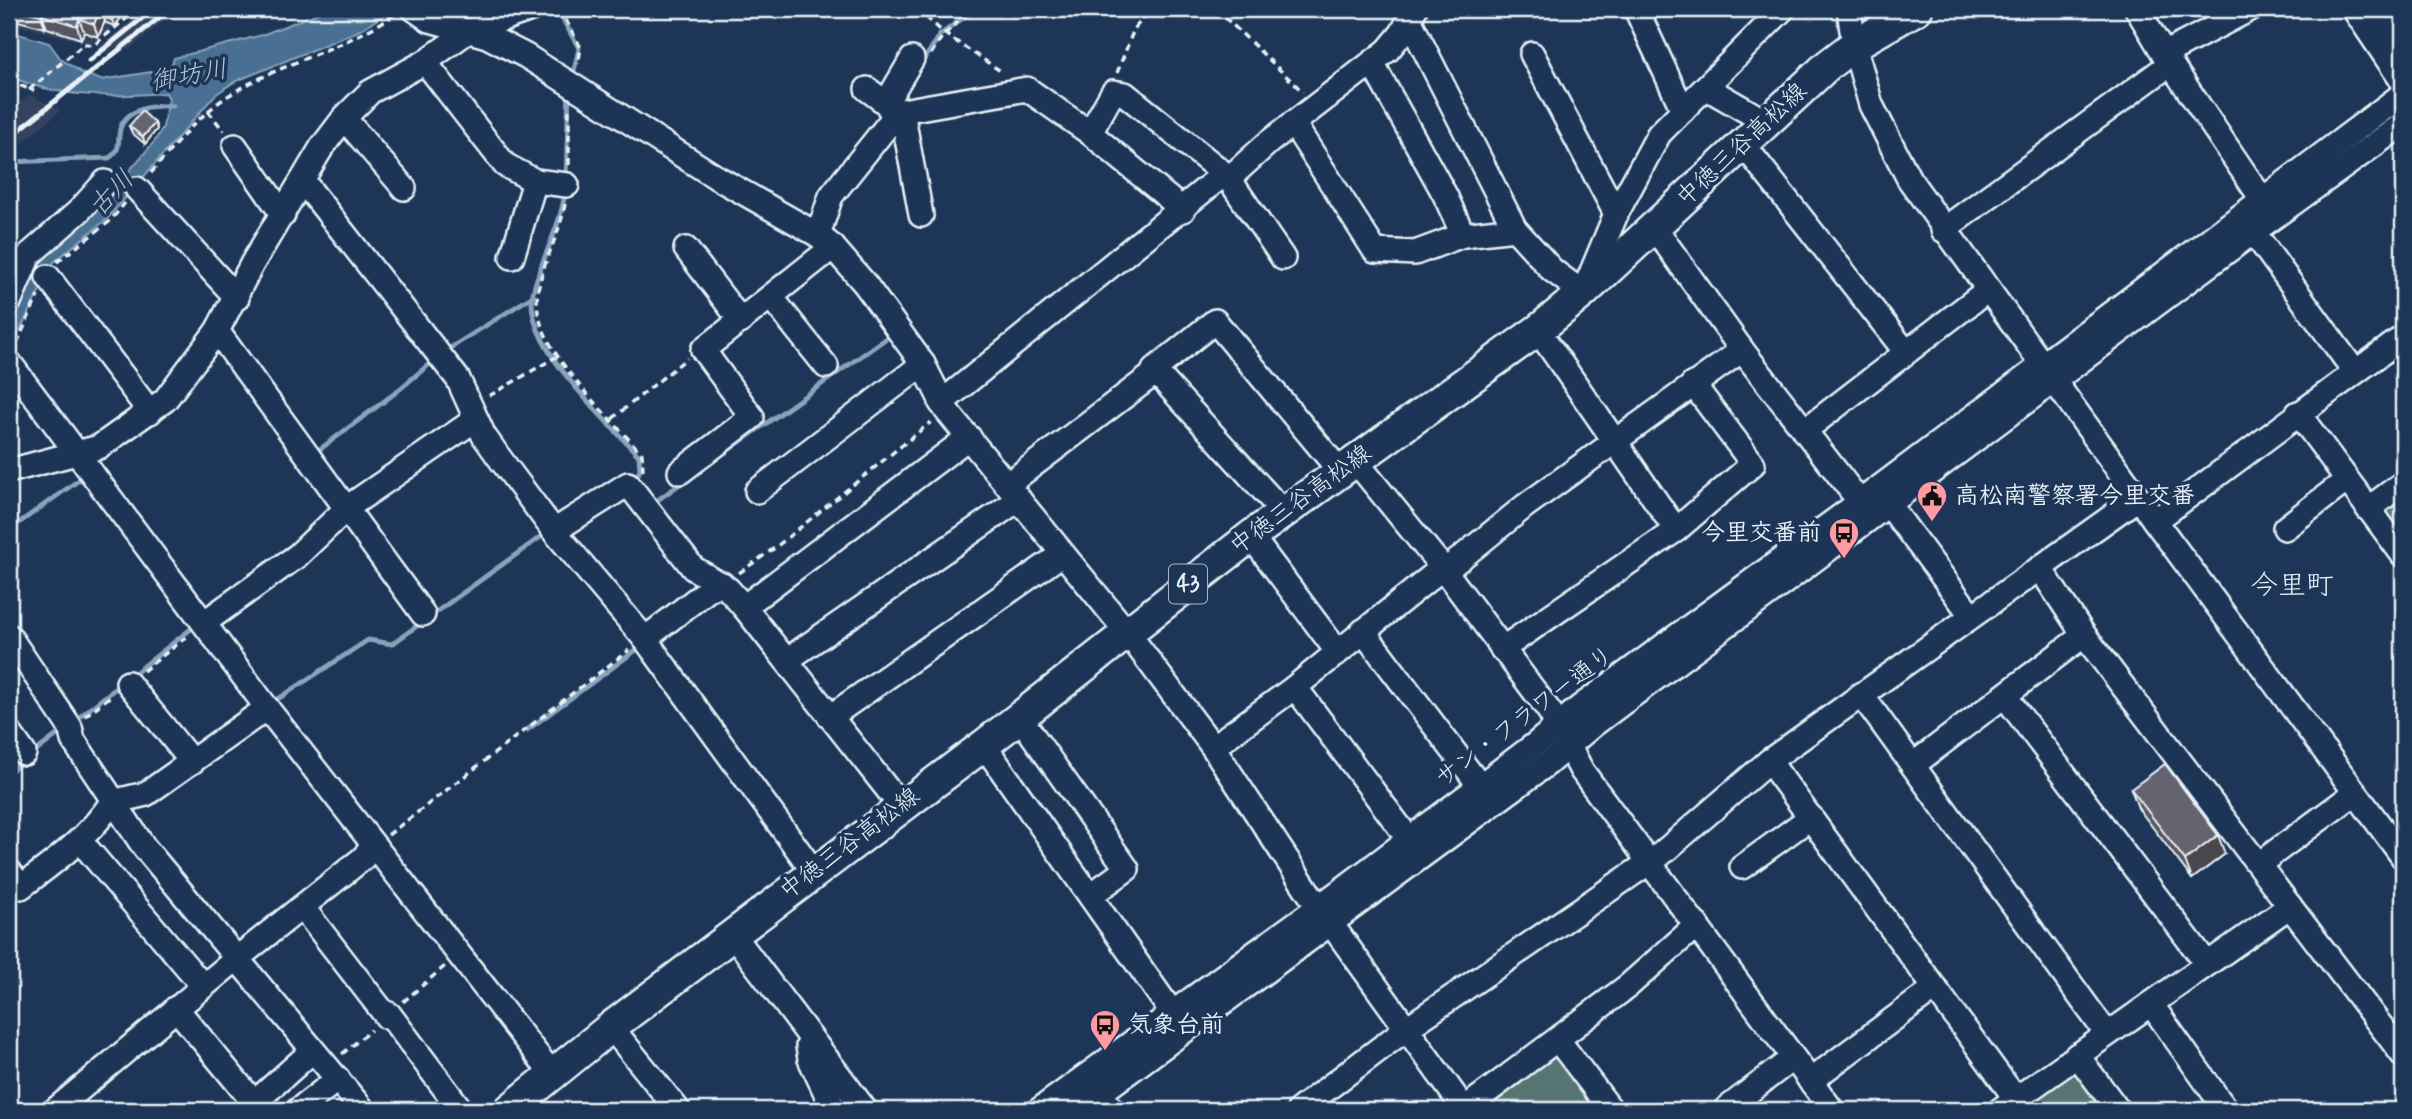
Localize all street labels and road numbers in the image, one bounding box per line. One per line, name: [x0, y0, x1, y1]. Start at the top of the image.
street label: 中徳三谷高松線: [1670, 76, 1814, 214]
street label: 中徳三谷高松線: [1224, 438, 1378, 562]
road number: 43: [1169, 564, 1207, 604]
street label: サン・フラワー通り: [1429, 640, 1621, 794]
street label: 中徳三谷高松線: [774, 781, 926, 907]

